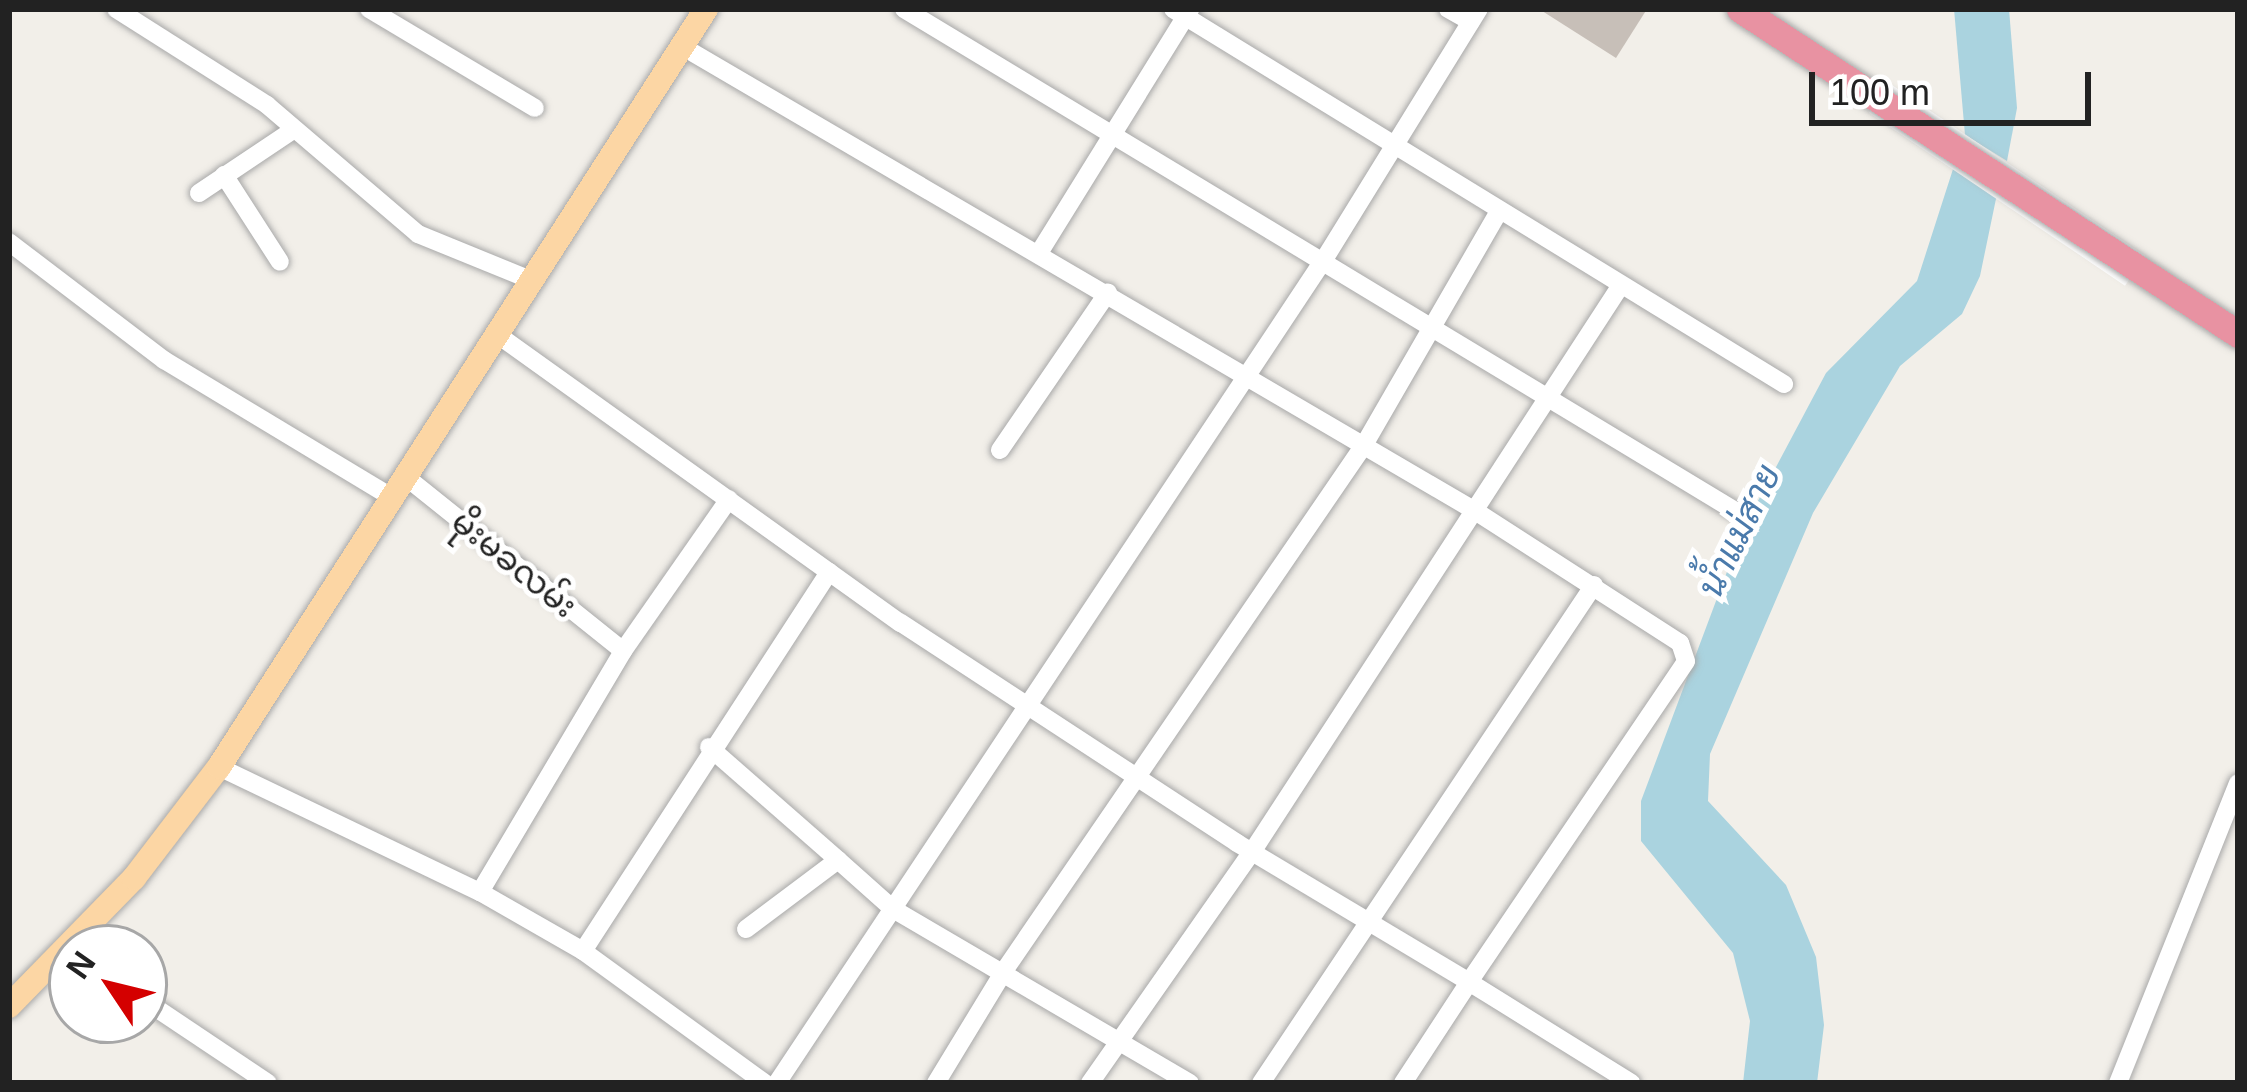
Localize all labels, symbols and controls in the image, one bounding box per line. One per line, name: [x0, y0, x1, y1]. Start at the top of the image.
scale bar: [1815, 48, 2097, 122]
text: 100 m: [1830, 72, 1930, 113]
water label: น้ำแม่สาย: [1688, 458, 1790, 604]
street label: မိုးမခလမ်း: [444, 502, 584, 626]
north arrow: [48, 924, 168, 1044]
text: N: [59, 944, 103, 985]

